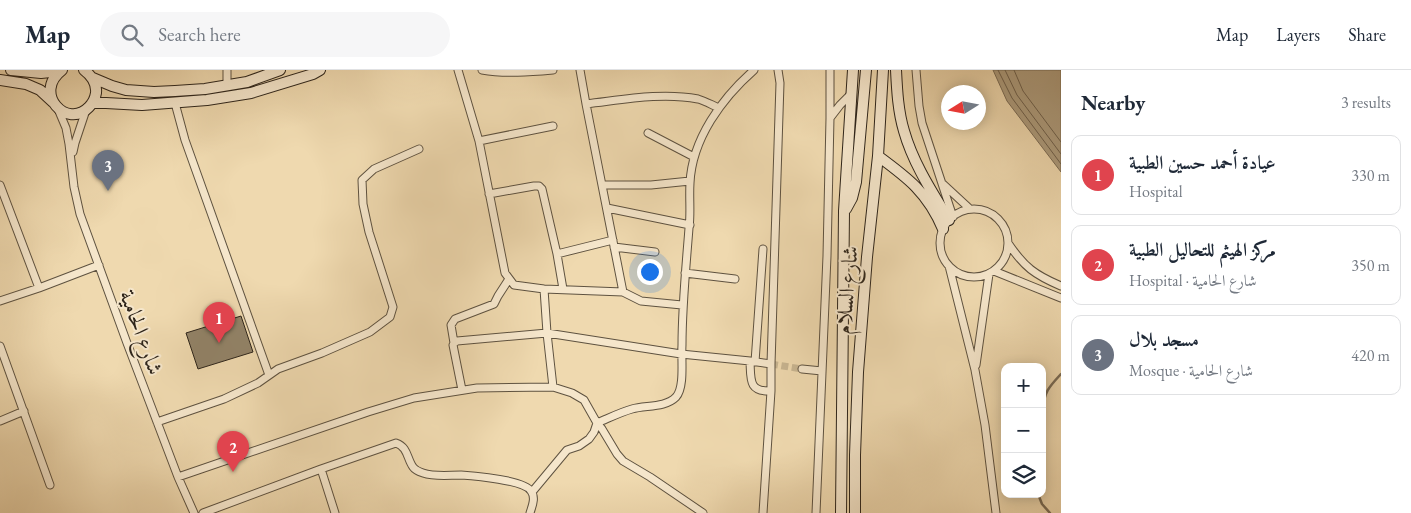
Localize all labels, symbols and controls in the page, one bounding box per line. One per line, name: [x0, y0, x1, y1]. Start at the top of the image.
search box: [100, 12, 450, 57]
text: Map: [25, 19, 70, 50]
icon: search: [118, 21, 146, 49]
text: Search here: [158, 22, 241, 47]
text: Map: [1216, 23, 1248, 46]
text: Layers: [1276, 23, 1320, 46]
text: Share: [1348, 23, 1386, 46]
north arrow: [941, 85, 986, 130]
text: Nearby: [1081, 89, 1145, 116]
text: 3 results: [1341, 92, 1391, 113]
pin: 3: [92, 150, 124, 191]
text: عيادة أحمد حسين الطبية: [1129, 150, 1275, 175]
text: 1: [1094, 165, 1102, 186]
text: 330 m: [1351, 165, 1390, 186]
text: Hospital: [1129, 181, 1183, 202]
text: مركز الهيثم للتحاليل الطبية: [1129, 237, 1276, 262]
street label: شارع السلام: [828, 245, 870, 336]
text: 2: [1094, 255, 1102, 276]
text: 350 m: [1351, 255, 1390, 276]
your location: [637, 259, 663, 285]
text: Hospital · شارع الحامية: [1129, 270, 1257, 291]
street label: شارع الحامية: [109, 286, 170, 380]
pin: 1: [203, 302, 235, 343]
text: مسجد بلال: [1129, 327, 1199, 352]
text: 3: [1094, 345, 1102, 366]
text: 420 m: [1351, 345, 1390, 366]
text: Mosque · شارع الحامية: [1129, 360, 1253, 381]
map controls: [1001, 363, 1046, 498]
button: +: [1001, 363, 1046, 408]
button: −: [1001, 408, 1046, 453]
pin: 2: [217, 431, 249, 472]
button: layers: [1001, 453, 1046, 498]

